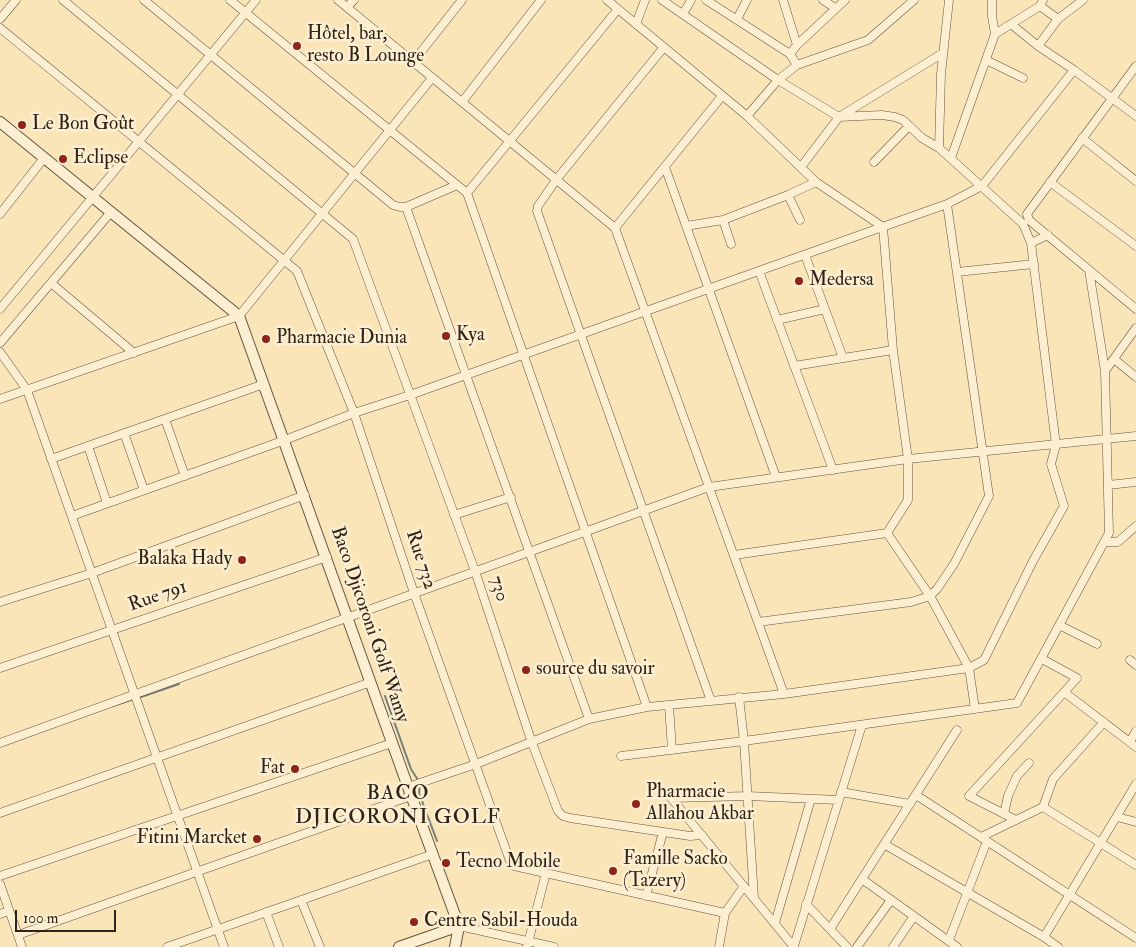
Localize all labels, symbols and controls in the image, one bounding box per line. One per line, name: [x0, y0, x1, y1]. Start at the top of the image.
place label: Hôtel, bar, resto B Lounge: [307, 24, 424, 68]
marker: Hôtel, bar, resto B Lounge: [291, 40, 303, 52]
place label: Le Bon Goût: [32, 114, 134, 136]
marker: Le Bon Goût: [16, 119, 28, 131]
place label: Eclipse: [73, 148, 128, 170]
marker: Eclipse: [57, 153, 69, 165]
place label: Medersa: [809, 270, 874, 292]
marker: Medersa: [793, 275, 805, 287]
place label: Kya: [456, 325, 485, 347]
place label: Pharmacie Dunia: [276, 328, 407, 350]
marker: Kya: [440, 330, 452, 342]
marker: Pharmacie Dunia: [260, 333, 272, 345]
street label: Baco Djicoroni Golf Wamy: [325, 524, 413, 726]
street label: Rue 732: [400, 528, 440, 592]
place label: Balaka Hady: [137, 549, 232, 571]
marker: Balaka Hady: [236, 554, 248, 566]
street label: 730: [483, 573, 513, 605]
street label: Rue 791: [126, 576, 190, 618]
place label: source du savoir: [536, 659, 655, 681]
marker: source du savoir: [520, 664, 532, 676]
place label: Fat: [260, 758, 285, 780]
marker: Fat: [289, 763, 301, 775]
district label: BACO DJICORONI GOLF: [293, 781, 503, 831]
place label: Pharmacie Allahou Akbar: [646, 782, 754, 826]
marker: Pharmacie Allahou Akbar: [630, 798, 642, 810]
place label: Fitini Marcket: [137, 828, 247, 850]
marker: Fitini Marcket: [251, 833, 263, 845]
place label: Famille Sacko (Tazery): [623, 849, 728, 893]
place label: Tecno Mobile: [456, 852, 560, 874]
marker: Tecno Mobile: [440, 857, 452, 869]
marker: Famille Sacko (Tazery): [607, 865, 619, 877]
scale bar: [18, 900, 119, 932]
text: 100 m: [23, 909, 58, 928]
place label: Centre Sabil-Houda: [424, 911, 578, 933]
marker: Centre Sabil-Houda: [408, 916, 420, 928]

